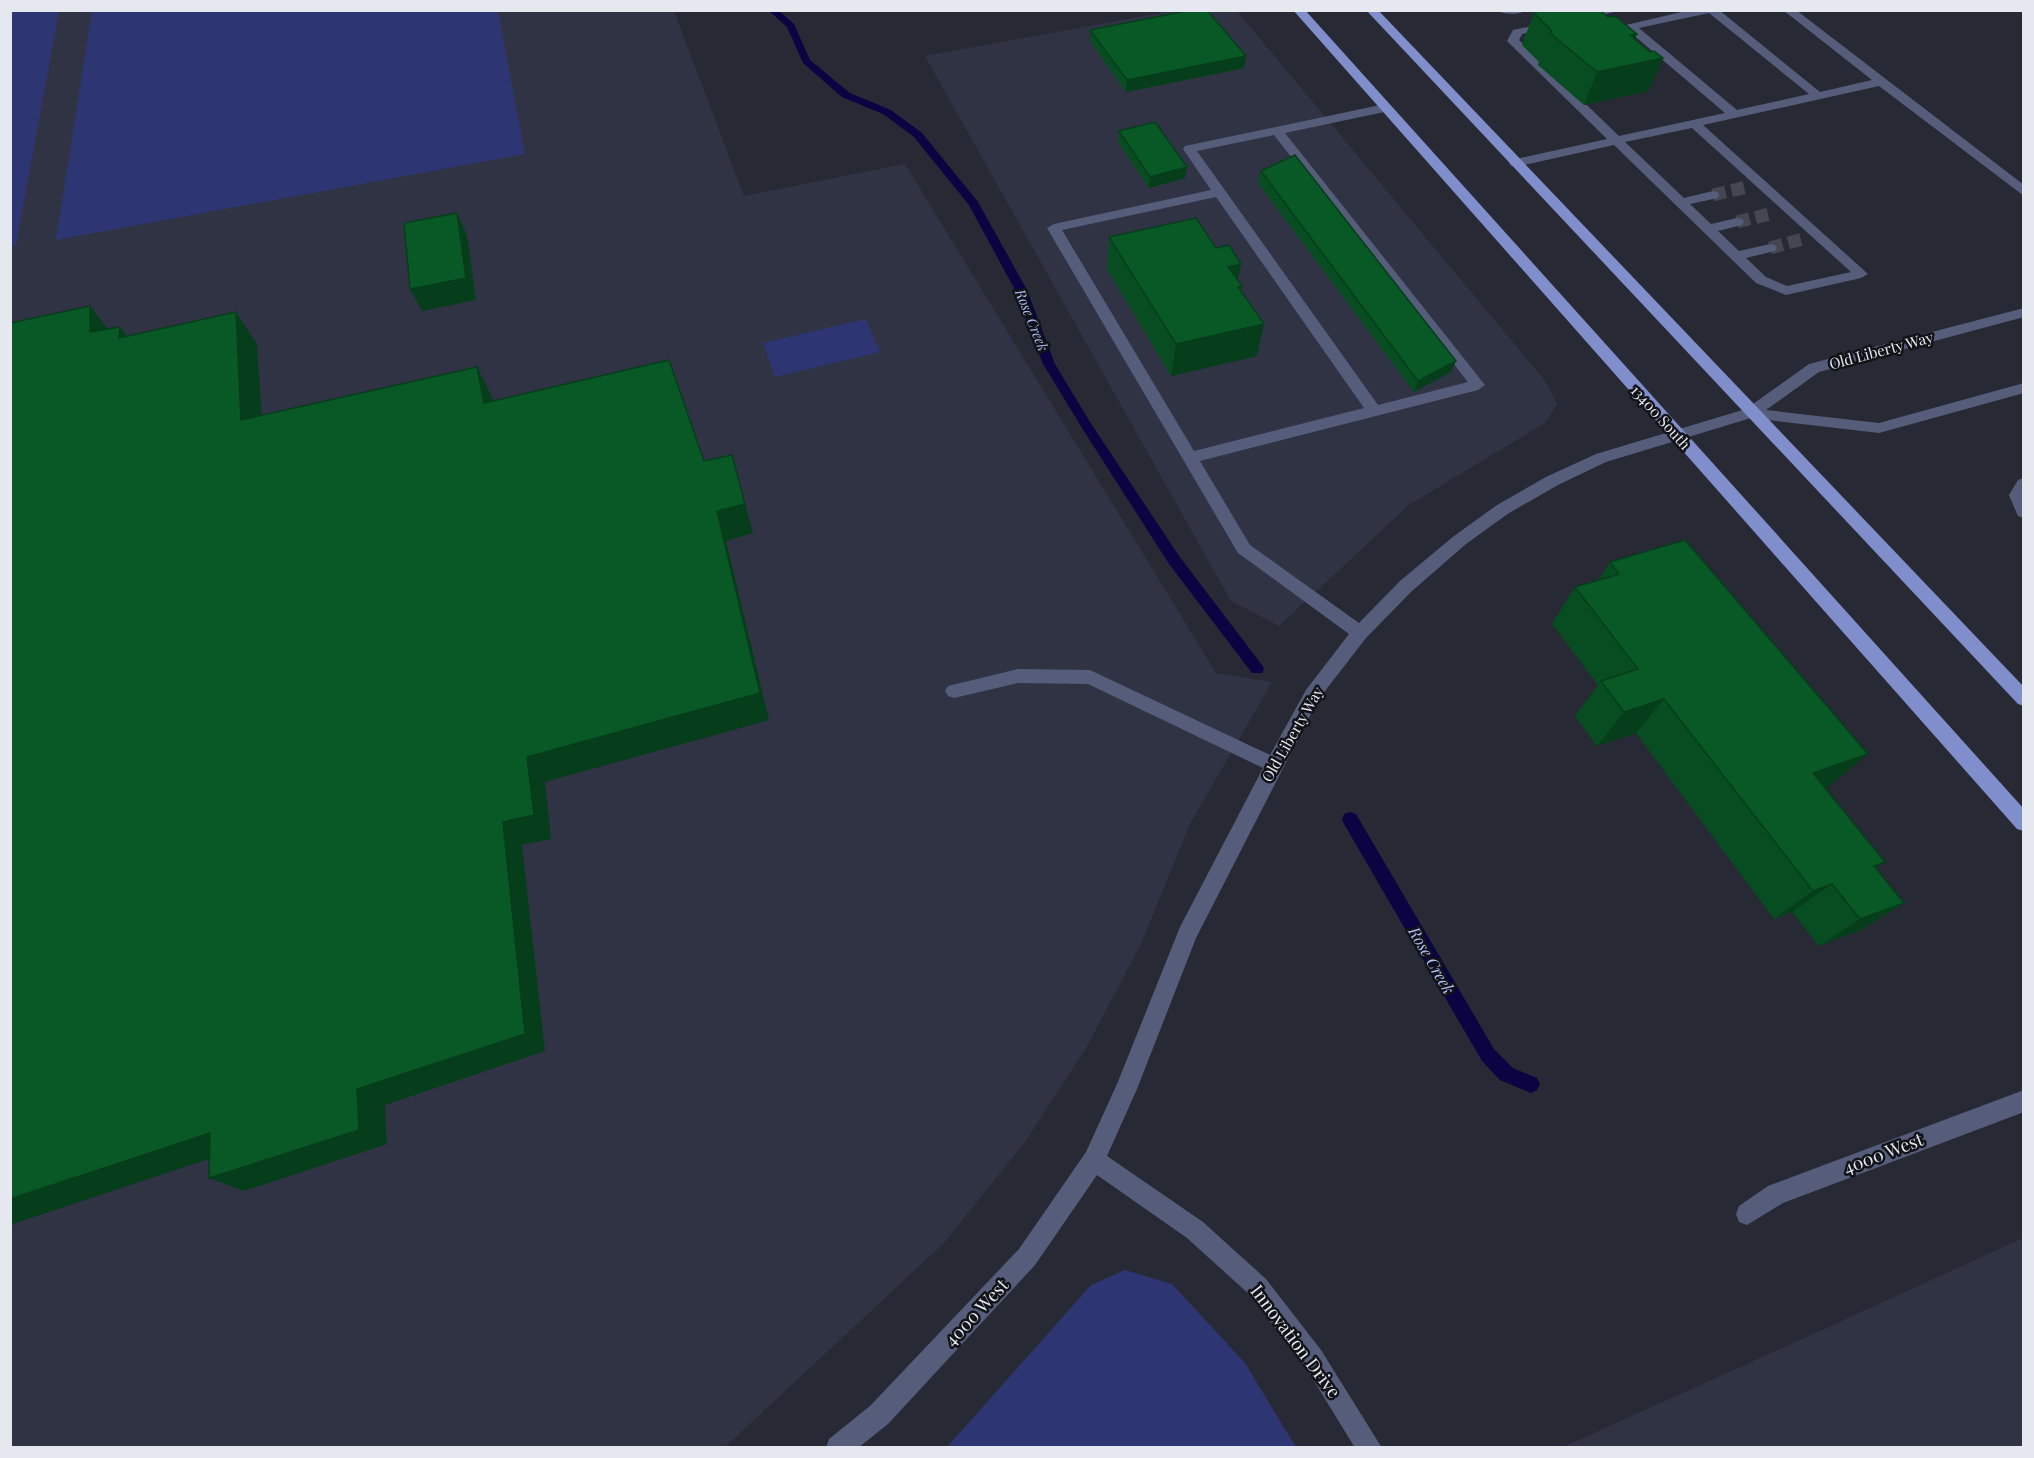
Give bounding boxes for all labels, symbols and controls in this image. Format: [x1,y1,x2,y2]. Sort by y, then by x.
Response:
water label: Rose Creek [1011,285,1053,354]
street label: Old Liberty Way [1827,326,1936,374]
street label: 13400 South [1627,380,1695,454]
street label: Old Liberty Way [1257,682,1328,785]
water label: Rose Creek [1404,922,1460,998]
street label: 4000 West [1840,1127,1927,1179]
street label: 4000 West [939,1273,1014,1351]
street label: Innovation Drive [1246,1280,1346,1402]

